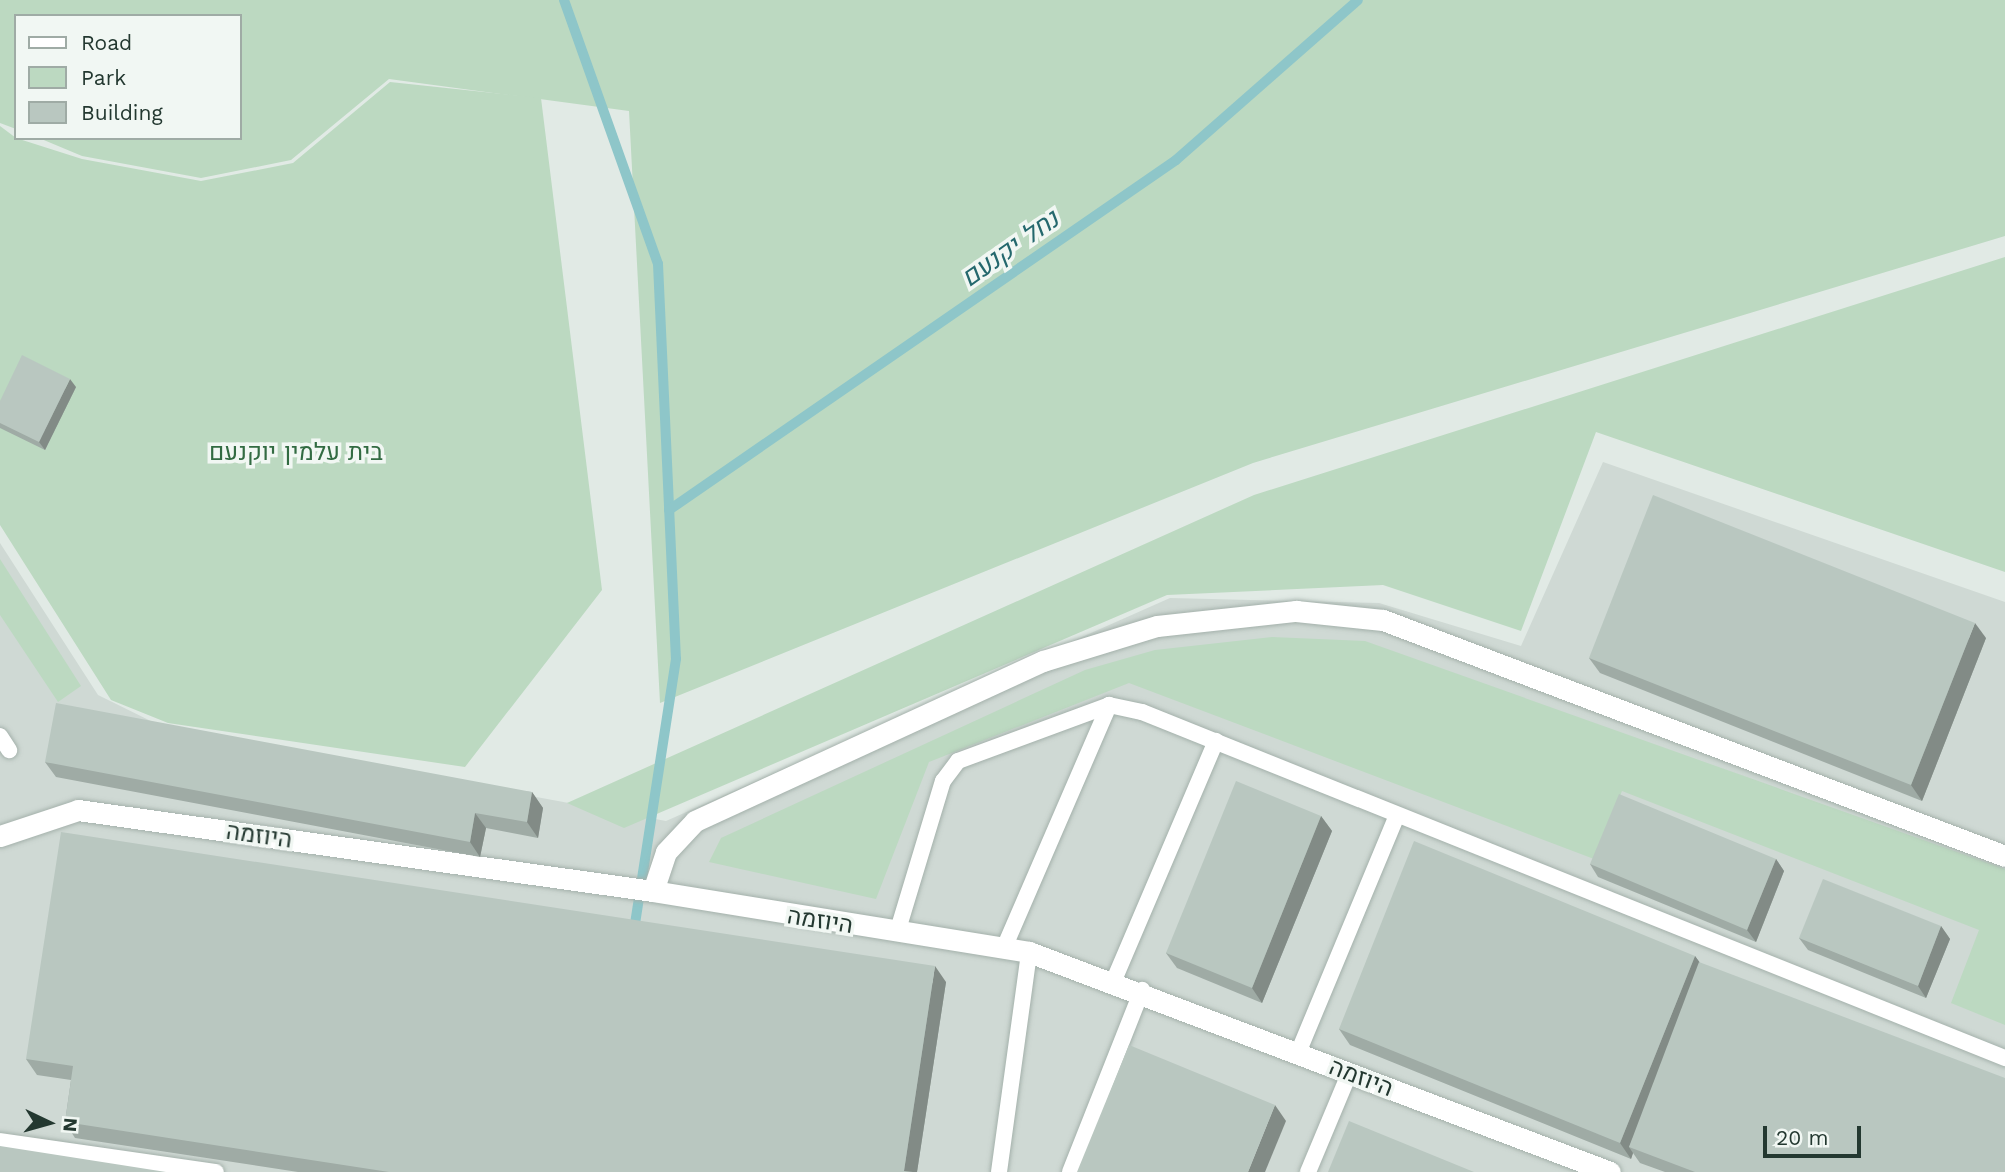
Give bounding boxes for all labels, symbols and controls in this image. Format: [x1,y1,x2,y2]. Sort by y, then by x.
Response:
legend [14,14,242,140]
text: Road [81,30,132,55]
text: Park [81,65,126,90]
text: Building [81,100,163,125]
water label: נחל יקנעם [955,204,1065,294]
park label: בית עלמין יוקנעם [209,439,383,467]
street label: היוזמה [224,817,294,855]
street label: היוזמה [785,902,855,940]
street label: היוזמה [1325,1053,1397,1103]
north arrow [14,1088,84,1158]
scale bar [1767,1112,1865,1156]
text: N [58,1117,82,1133]
text: 20 m [1776,1125,1828,1150]

